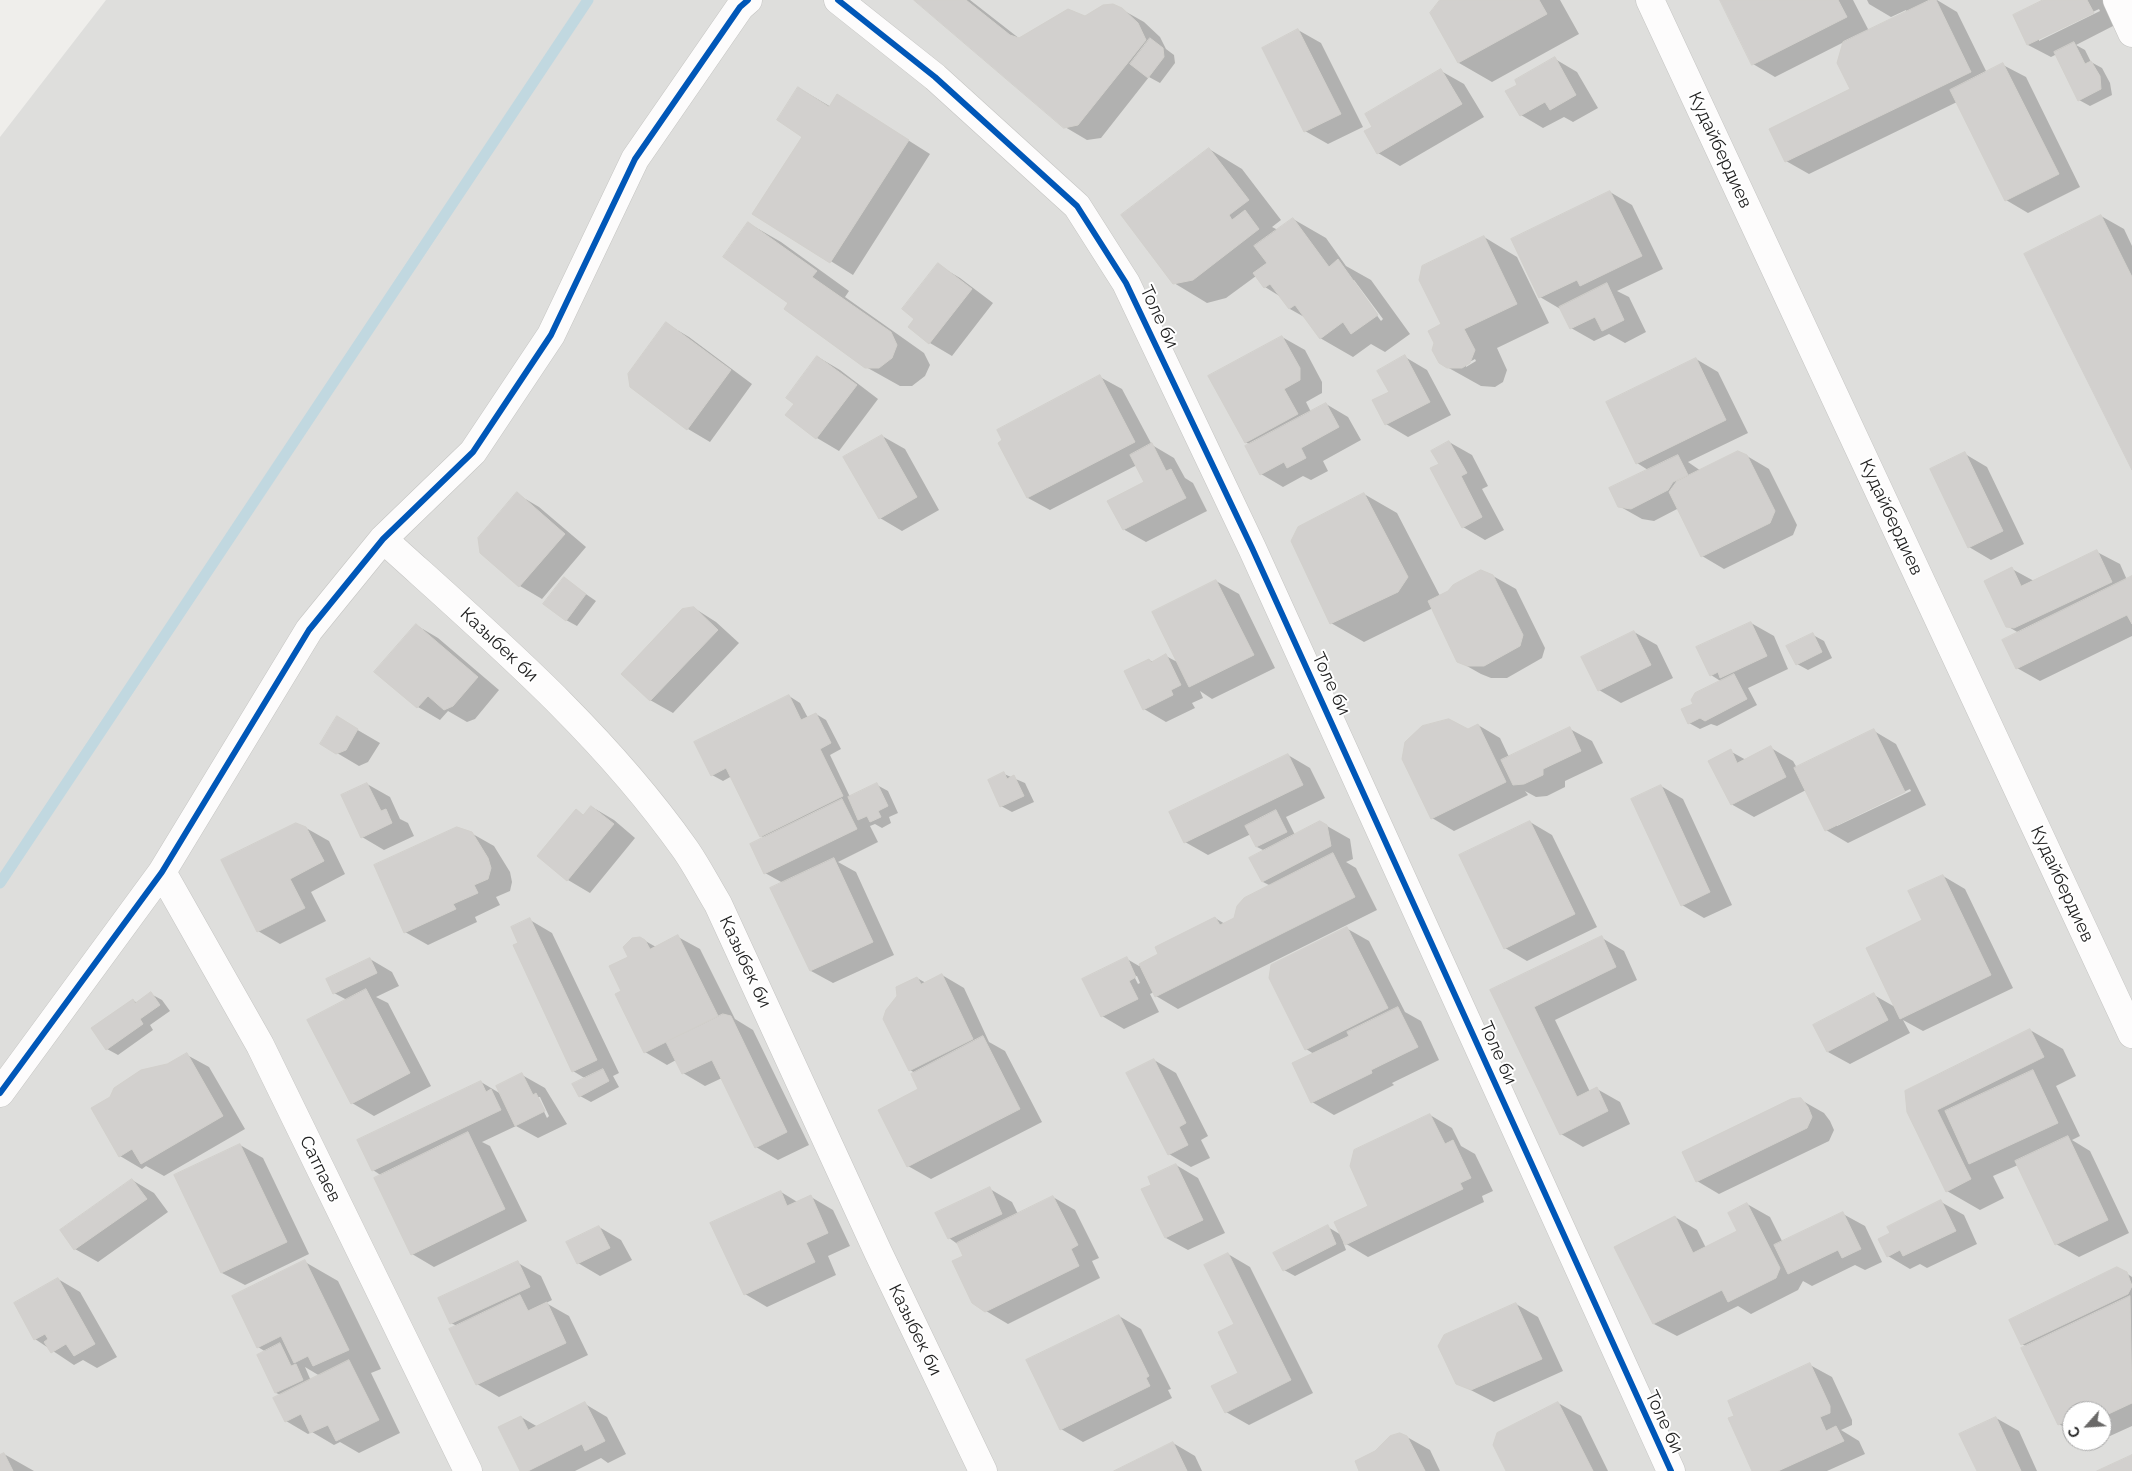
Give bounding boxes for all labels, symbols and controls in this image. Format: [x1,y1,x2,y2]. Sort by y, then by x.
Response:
street label: Кудайбердиев [1684,89,1756,211]
street label: Толе би [1135,282,1183,352]
street label: Кудайбердиев [1855,456,1927,578]
street label: Казыбек би [456,603,542,687]
street label: Толе би [1307,649,1355,719]
street label: Кудайбердиев [2026,823,2098,945]
street label: Казыбек би [714,913,776,1011]
street label: Толе би [1475,1018,1521,1088]
street label: Сатпаев [295,1132,345,1206]
street label: Казыбек би [884,1281,946,1379]
street label: Толе би [1640,1387,1688,1457]
north arrow [2062,1401,2112,1451]
text: С [2065,1424,2084,1440]

